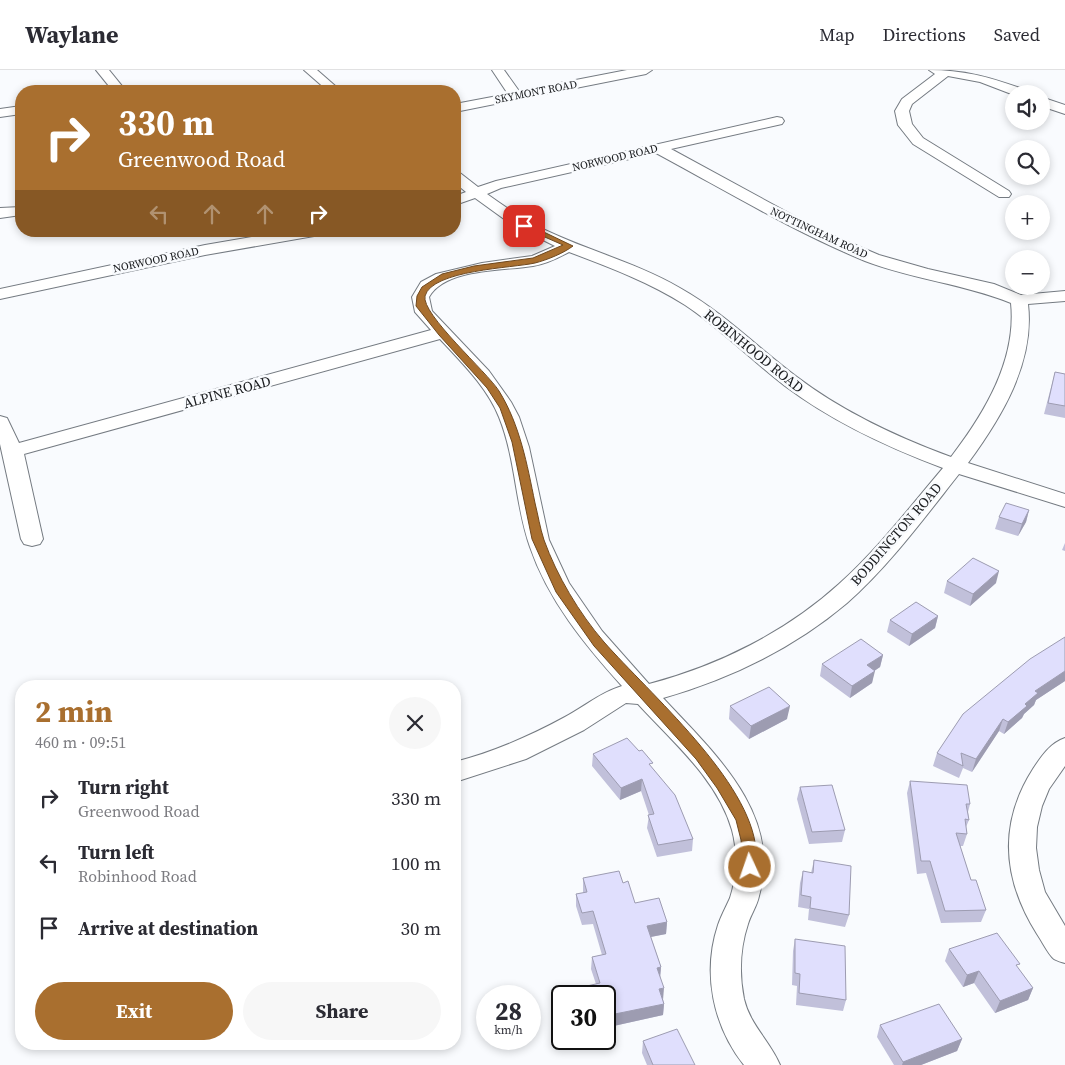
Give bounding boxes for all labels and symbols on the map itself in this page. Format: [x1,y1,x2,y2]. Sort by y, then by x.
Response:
street label: SKYMONT ROAD [494,77,578,107]
street label: NORWOOD ROAD [571,141,659,175]
street label: NOTTINGHAM ROAD [768,204,870,262]
pin [503,205,545,247]
street label: NORWOOD ROAD [112,244,200,276]
street label: ROBINHOOD ROAD [700,305,808,398]
street label: ALPINE ROAD [181,371,273,413]
street label: BODDINGTON ROAD [846,478,946,590]
position arrow [723,840,775,892]
speed limit sign: 30 [551,985,616,1050]

